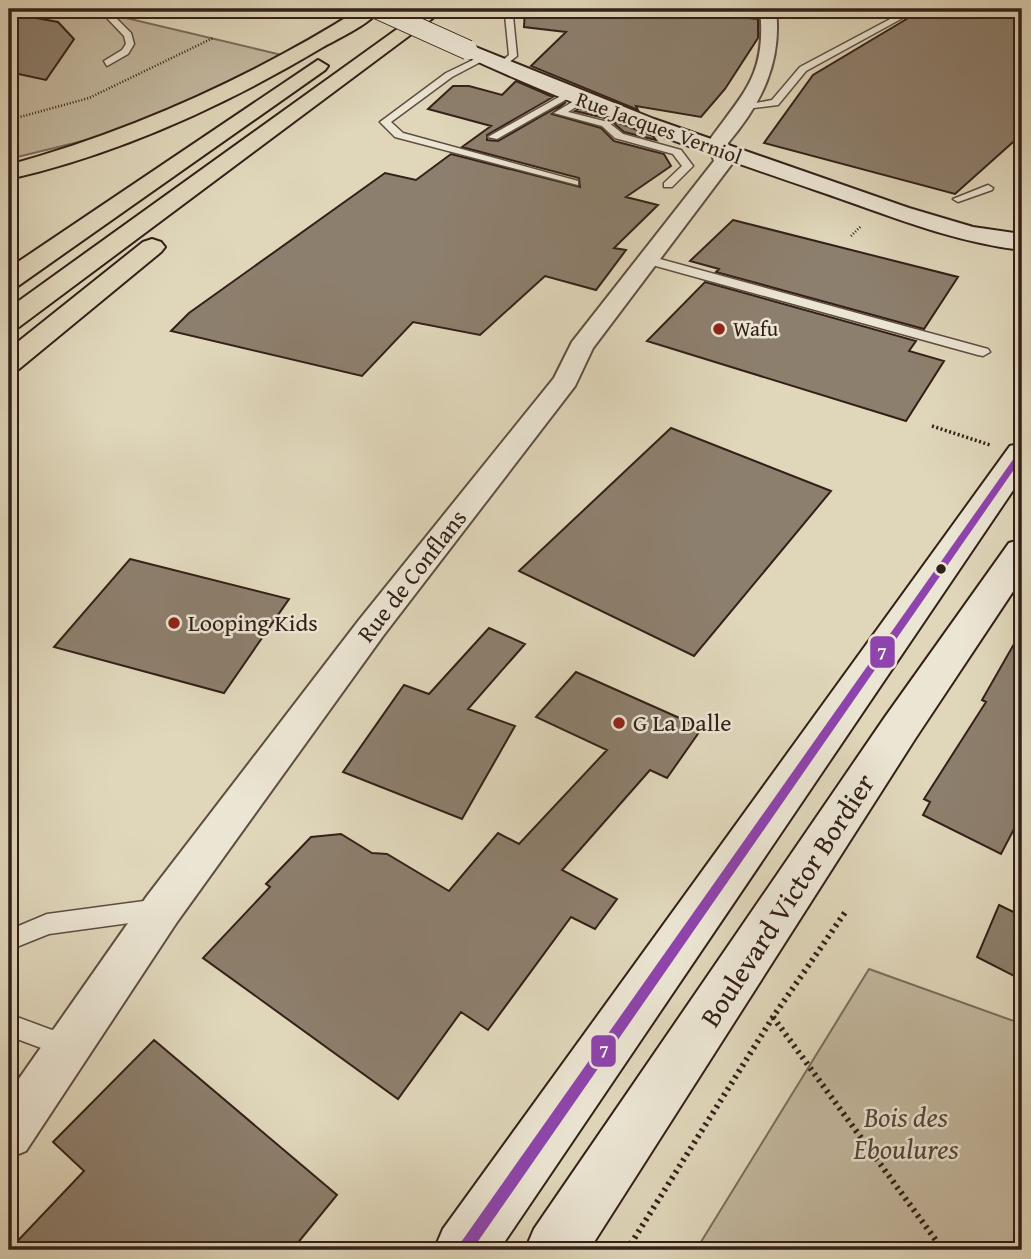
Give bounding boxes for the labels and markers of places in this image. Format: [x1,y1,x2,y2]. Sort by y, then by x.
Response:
place label: Wafu [733,313,779,344]
marker: Wafu [711,321,727,337]
unlabelled marker [934,562,948,576]
place label: Looping Kids [188,605,318,640]
marker: Looping Kids [166,615,182,631]
place label: G La Dalle [633,705,731,740]
marker: G La Dalle [611,715,627,731]

